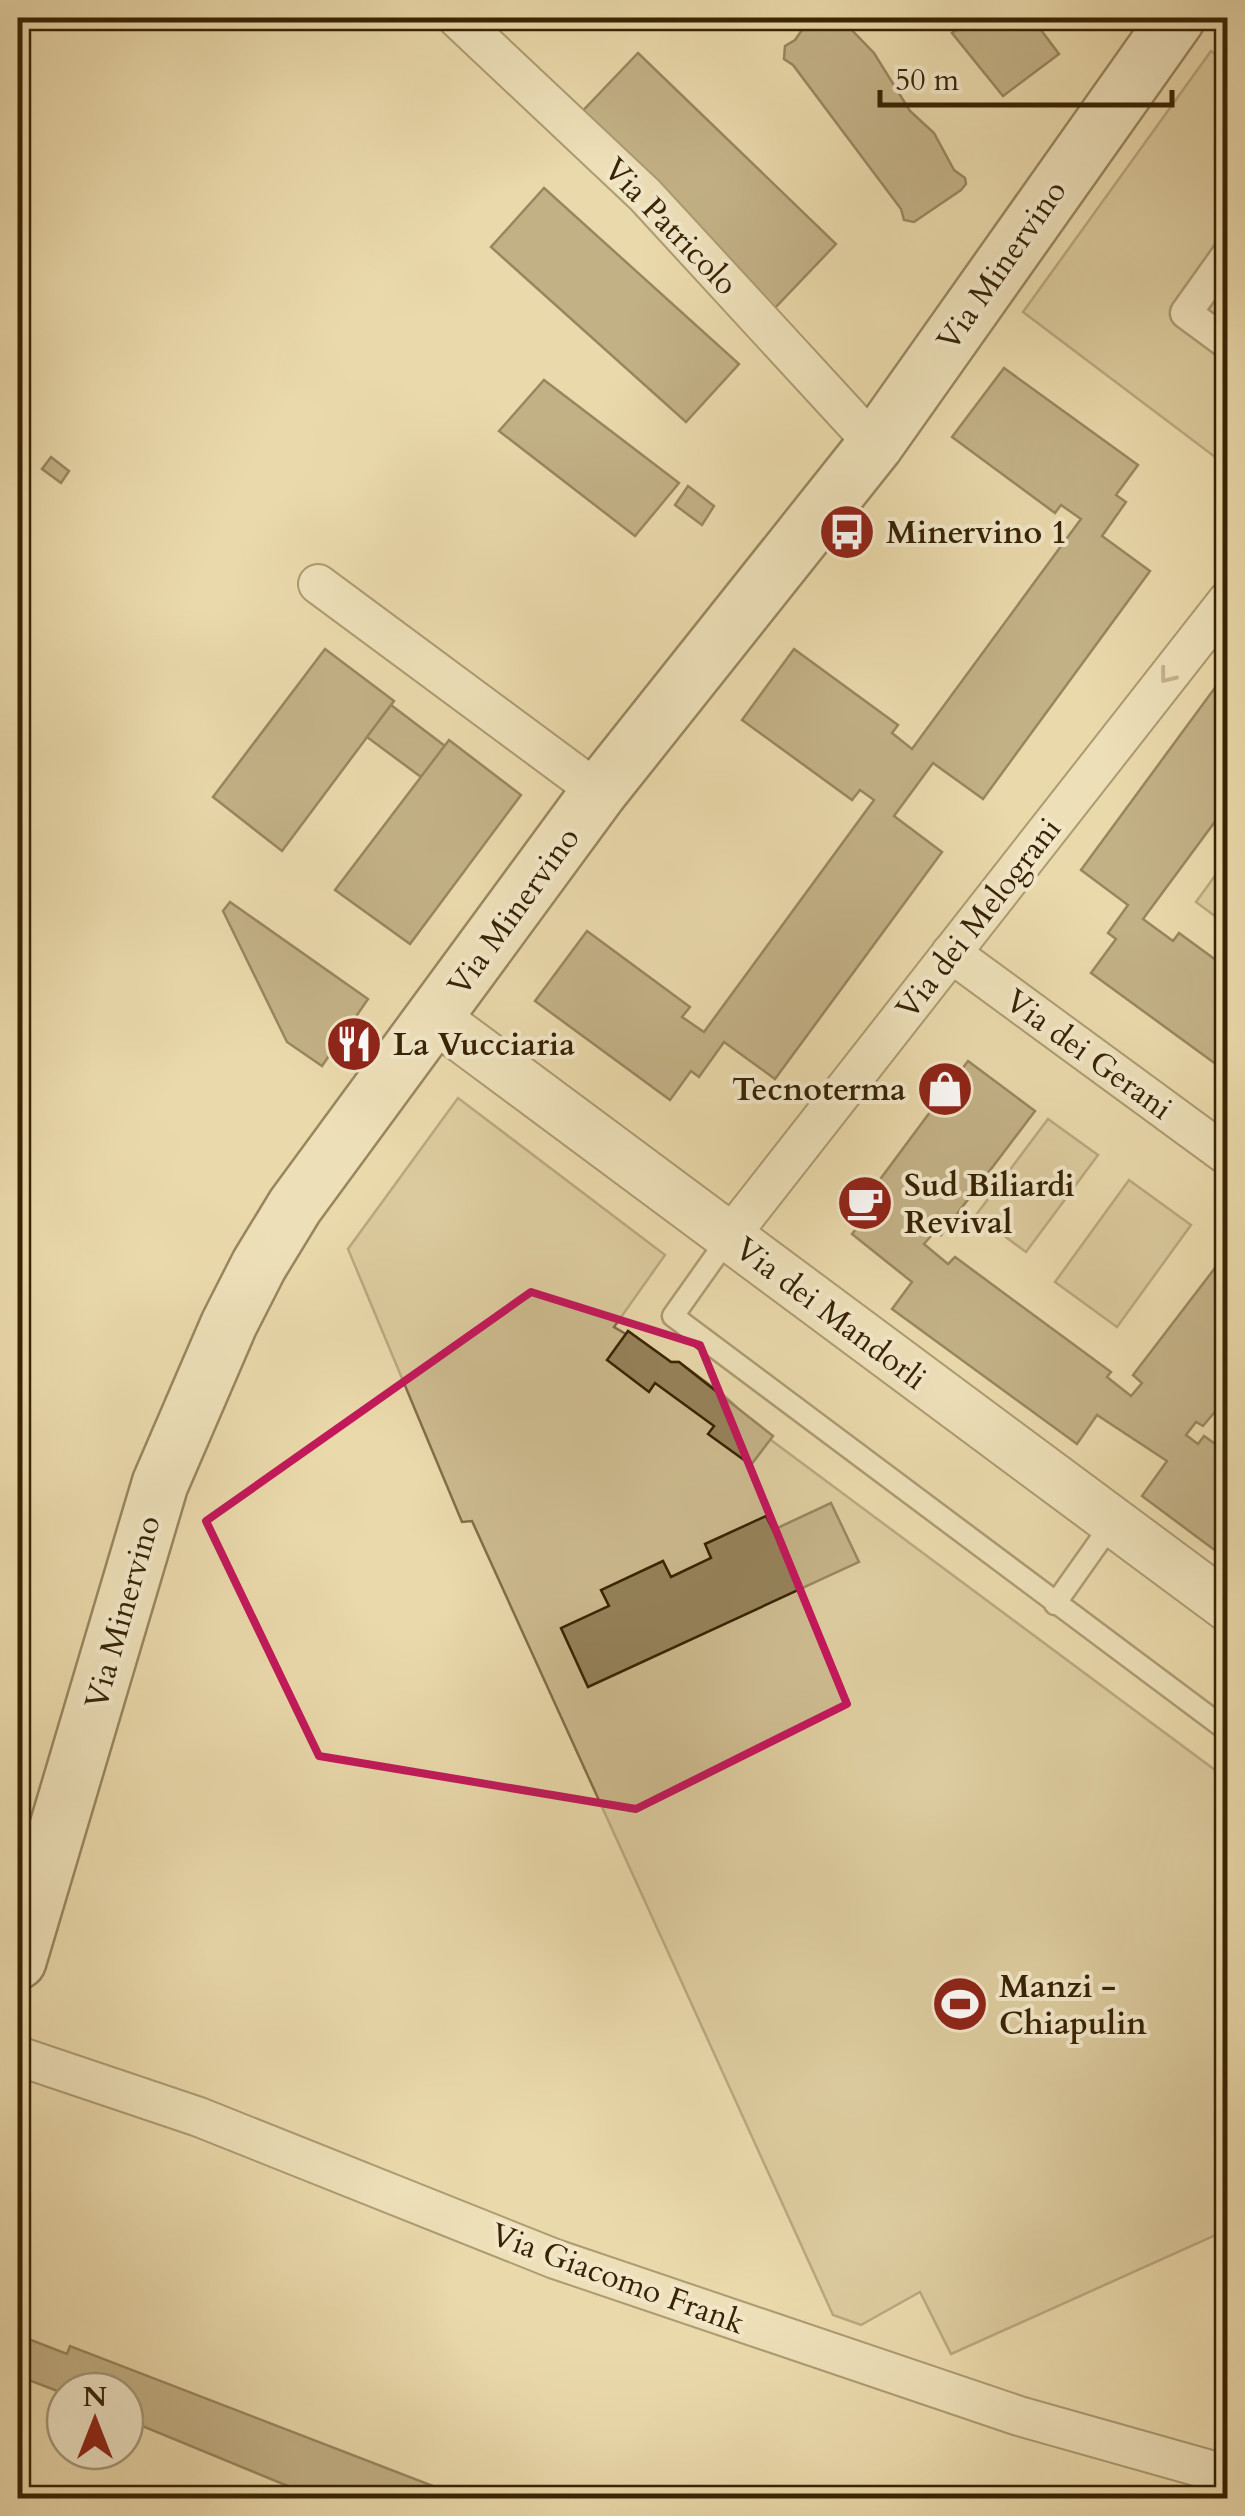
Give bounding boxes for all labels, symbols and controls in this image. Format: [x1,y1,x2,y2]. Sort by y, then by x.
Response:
scale bar [880,45,1172,107]
text: 50 m [895,60,960,101]
street label: Via Patricolo [593,148,747,305]
street label: Via Minervino [927,171,1077,360]
bus stop icon: Minervino 1 [817,502,877,562]
place label: Minervino 1 [886,511,1067,555]
one-way arrow [1162,665,1179,683]
street label: Via dei Melograni [886,809,1071,1029]
street label: Via Minervino [437,818,590,1005]
street label: Via dei Gerani [996,979,1181,1130]
restaurant icon: La Vucciaria [324,1014,384,1074]
place label: La Vucciaria [393,1023,575,1067]
shop icon: Tecnoterma [915,1059,975,1119]
place label: Tecnoterma [732,1068,906,1112]
place label: Sud Biliardi Revival [904,1164,1075,1245]
cafe icon: Sud Biliardi Revival [835,1173,895,1233]
street label: Via dei Mandorli [726,1227,935,1400]
street label: Via Minervino [74,1510,172,1714]
place label: Manzi - Chiapulin [999,1965,1147,2046]
sports icon: Manzi - Chiapulin [930,1974,990,2034]
street label: Via Giacomo Frank [485,2213,751,2345]
north arrow [45,2371,145,2471]
text: N [83,2378,107,2416]

